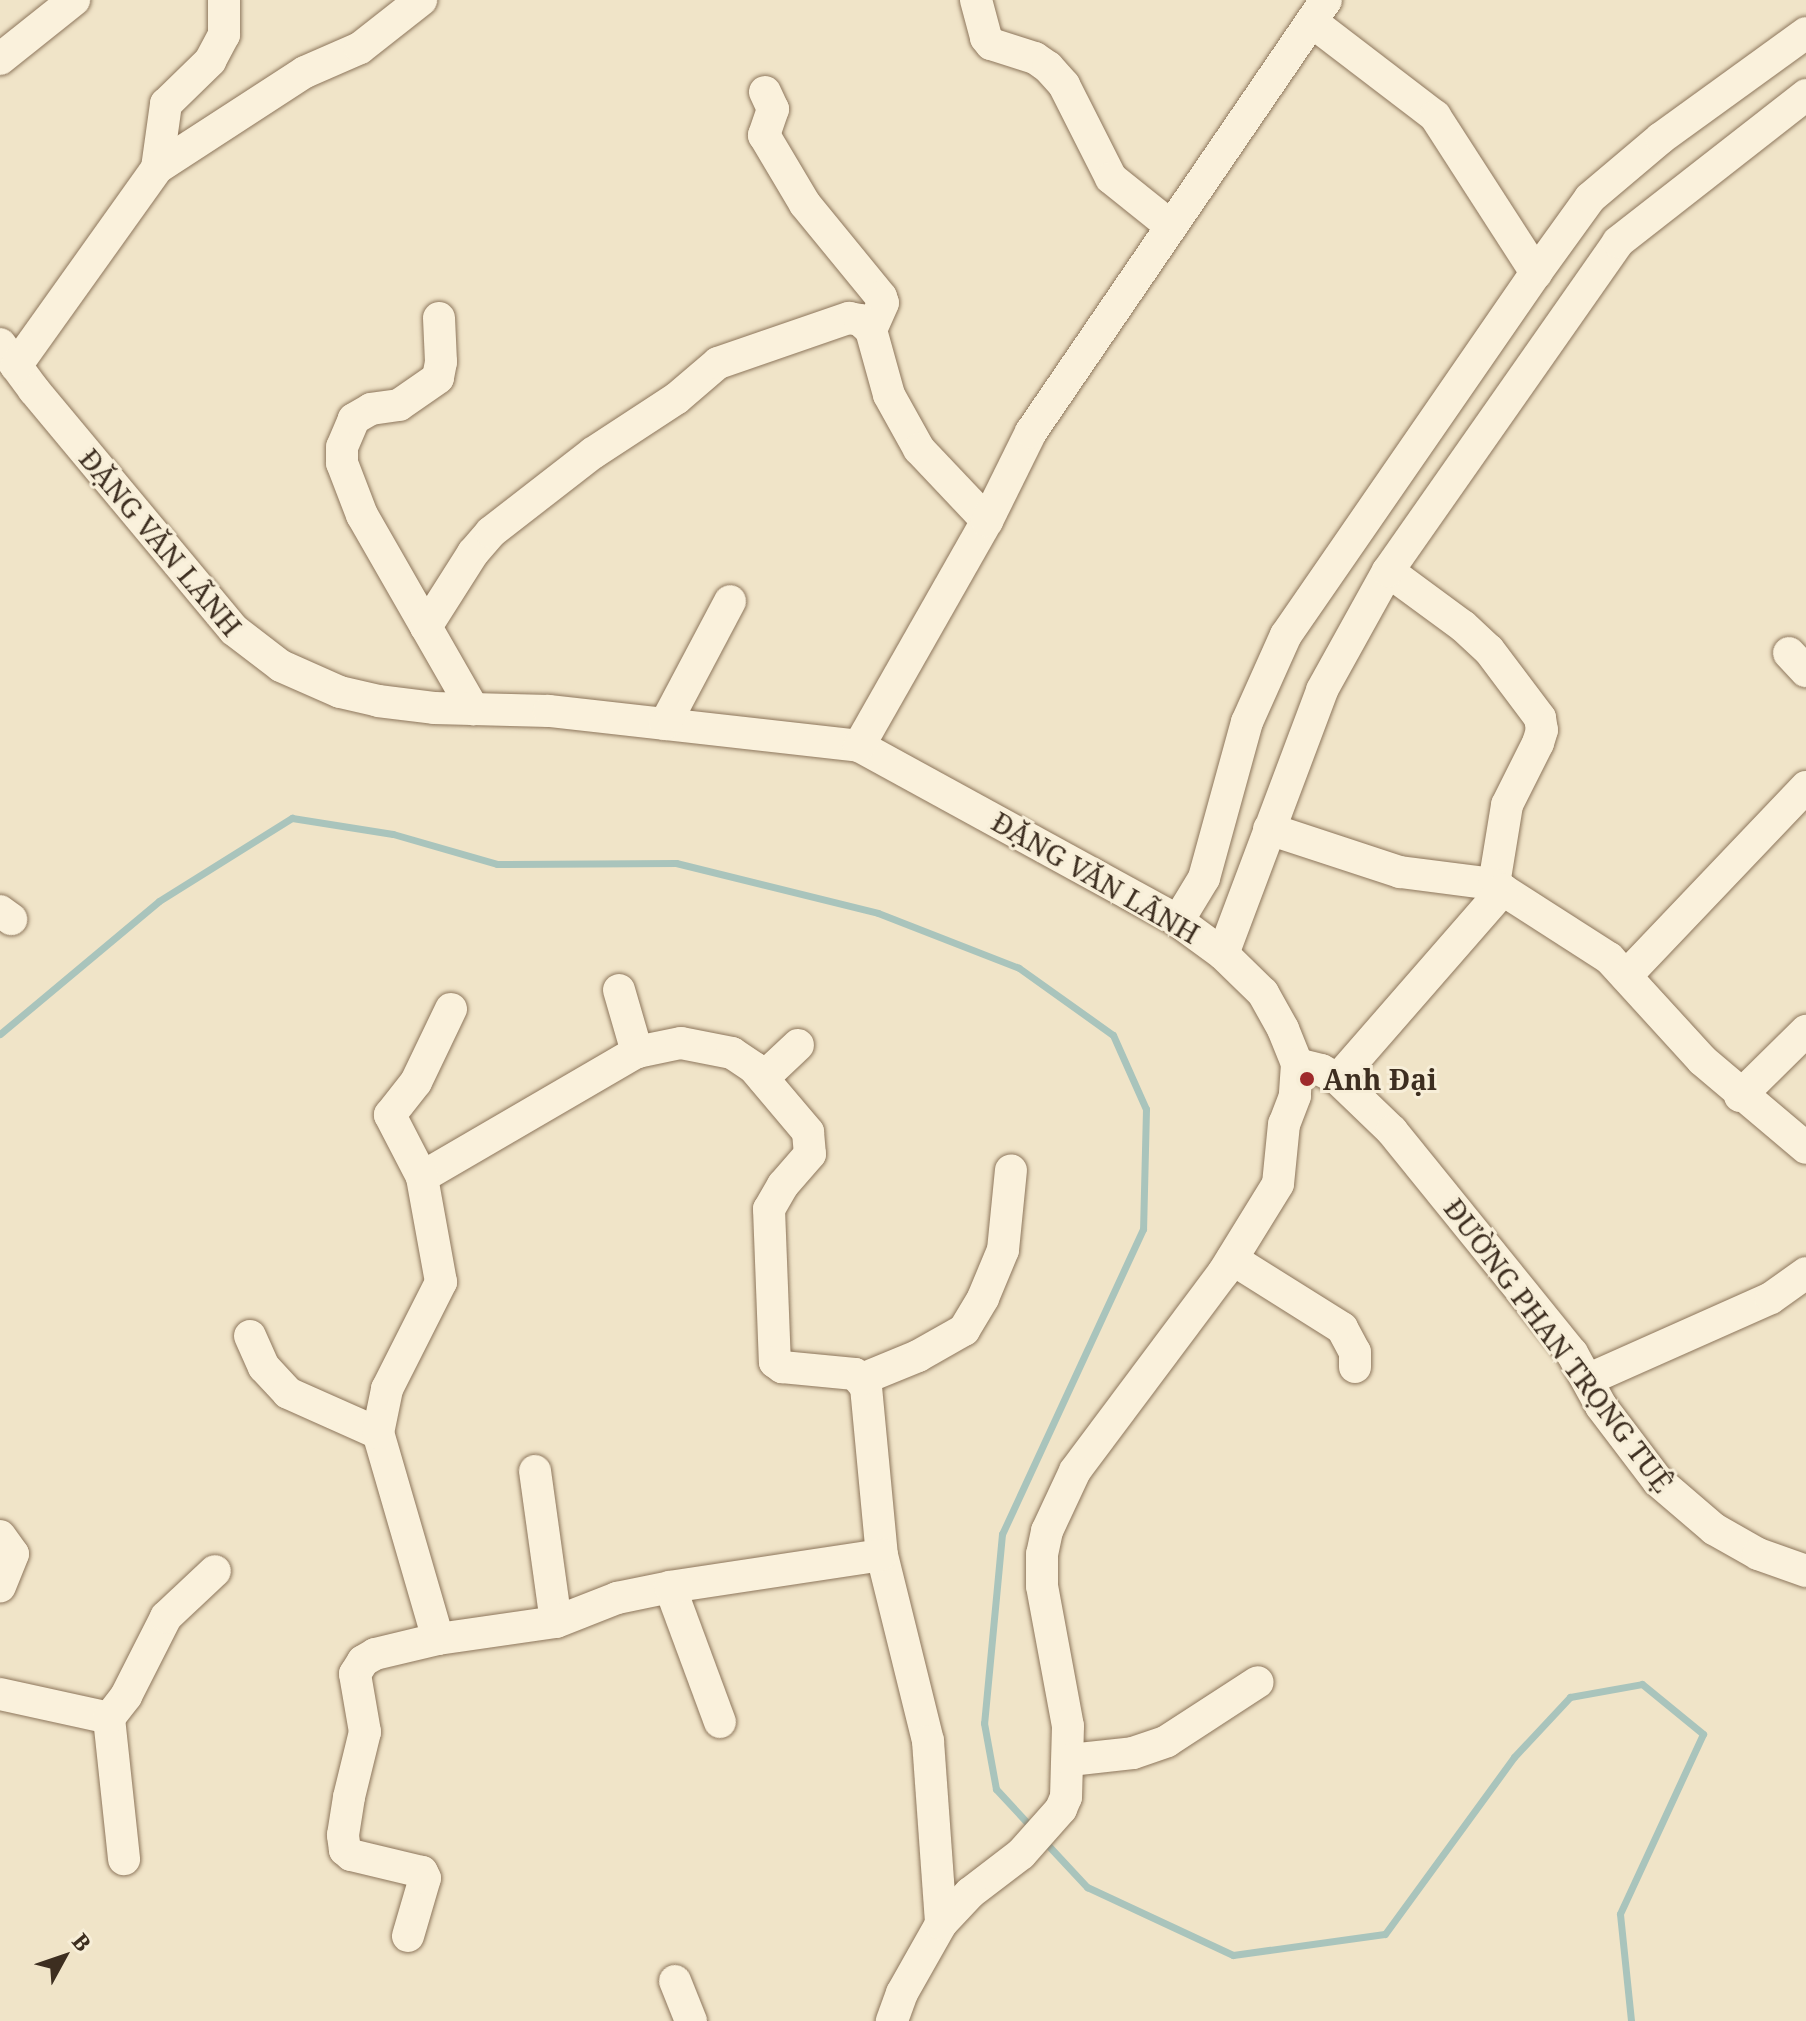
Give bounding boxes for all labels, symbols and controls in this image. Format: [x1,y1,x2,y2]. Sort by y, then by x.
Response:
street label: ĐẶNG VĂN LÃNH [73,442,249,642]
street label: ĐẶNG VĂN LÃNH [986,804,1206,950]
place label: Anh Đại [1323,1062,1437,1096]
marker: Anh Đại [1298,1070,1316,1088]
street label: ĐƯỜNG PHAN TRỌNG TUỆ [1438,1192,1680,1498]
north arrow [24,1917,104,1997]
text: B [66,1926,99,1957]

